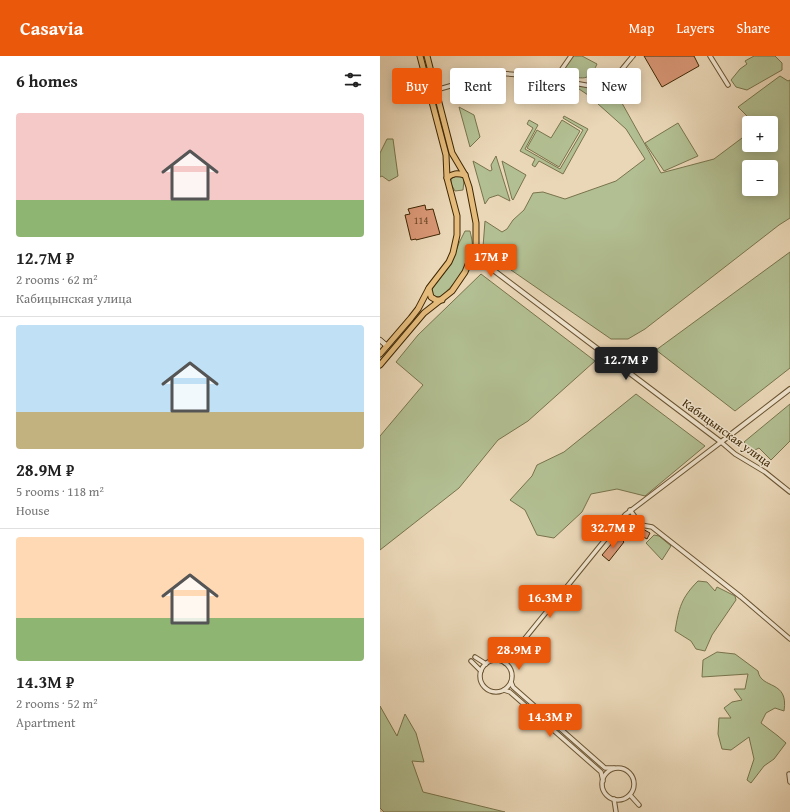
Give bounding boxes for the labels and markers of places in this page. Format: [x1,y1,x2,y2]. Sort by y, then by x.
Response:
pin: 17M ₽ [463,244,519,278]
pin: 12.7M ₽ [589,347,663,381]
pin: 32.7M ₽ [576,515,650,549]
pin: 16.3M ₽ [513,585,587,619]
pin: 28.9M ₽ [482,637,556,671]
pin: 14.3M ₽ [513,704,587,738]

